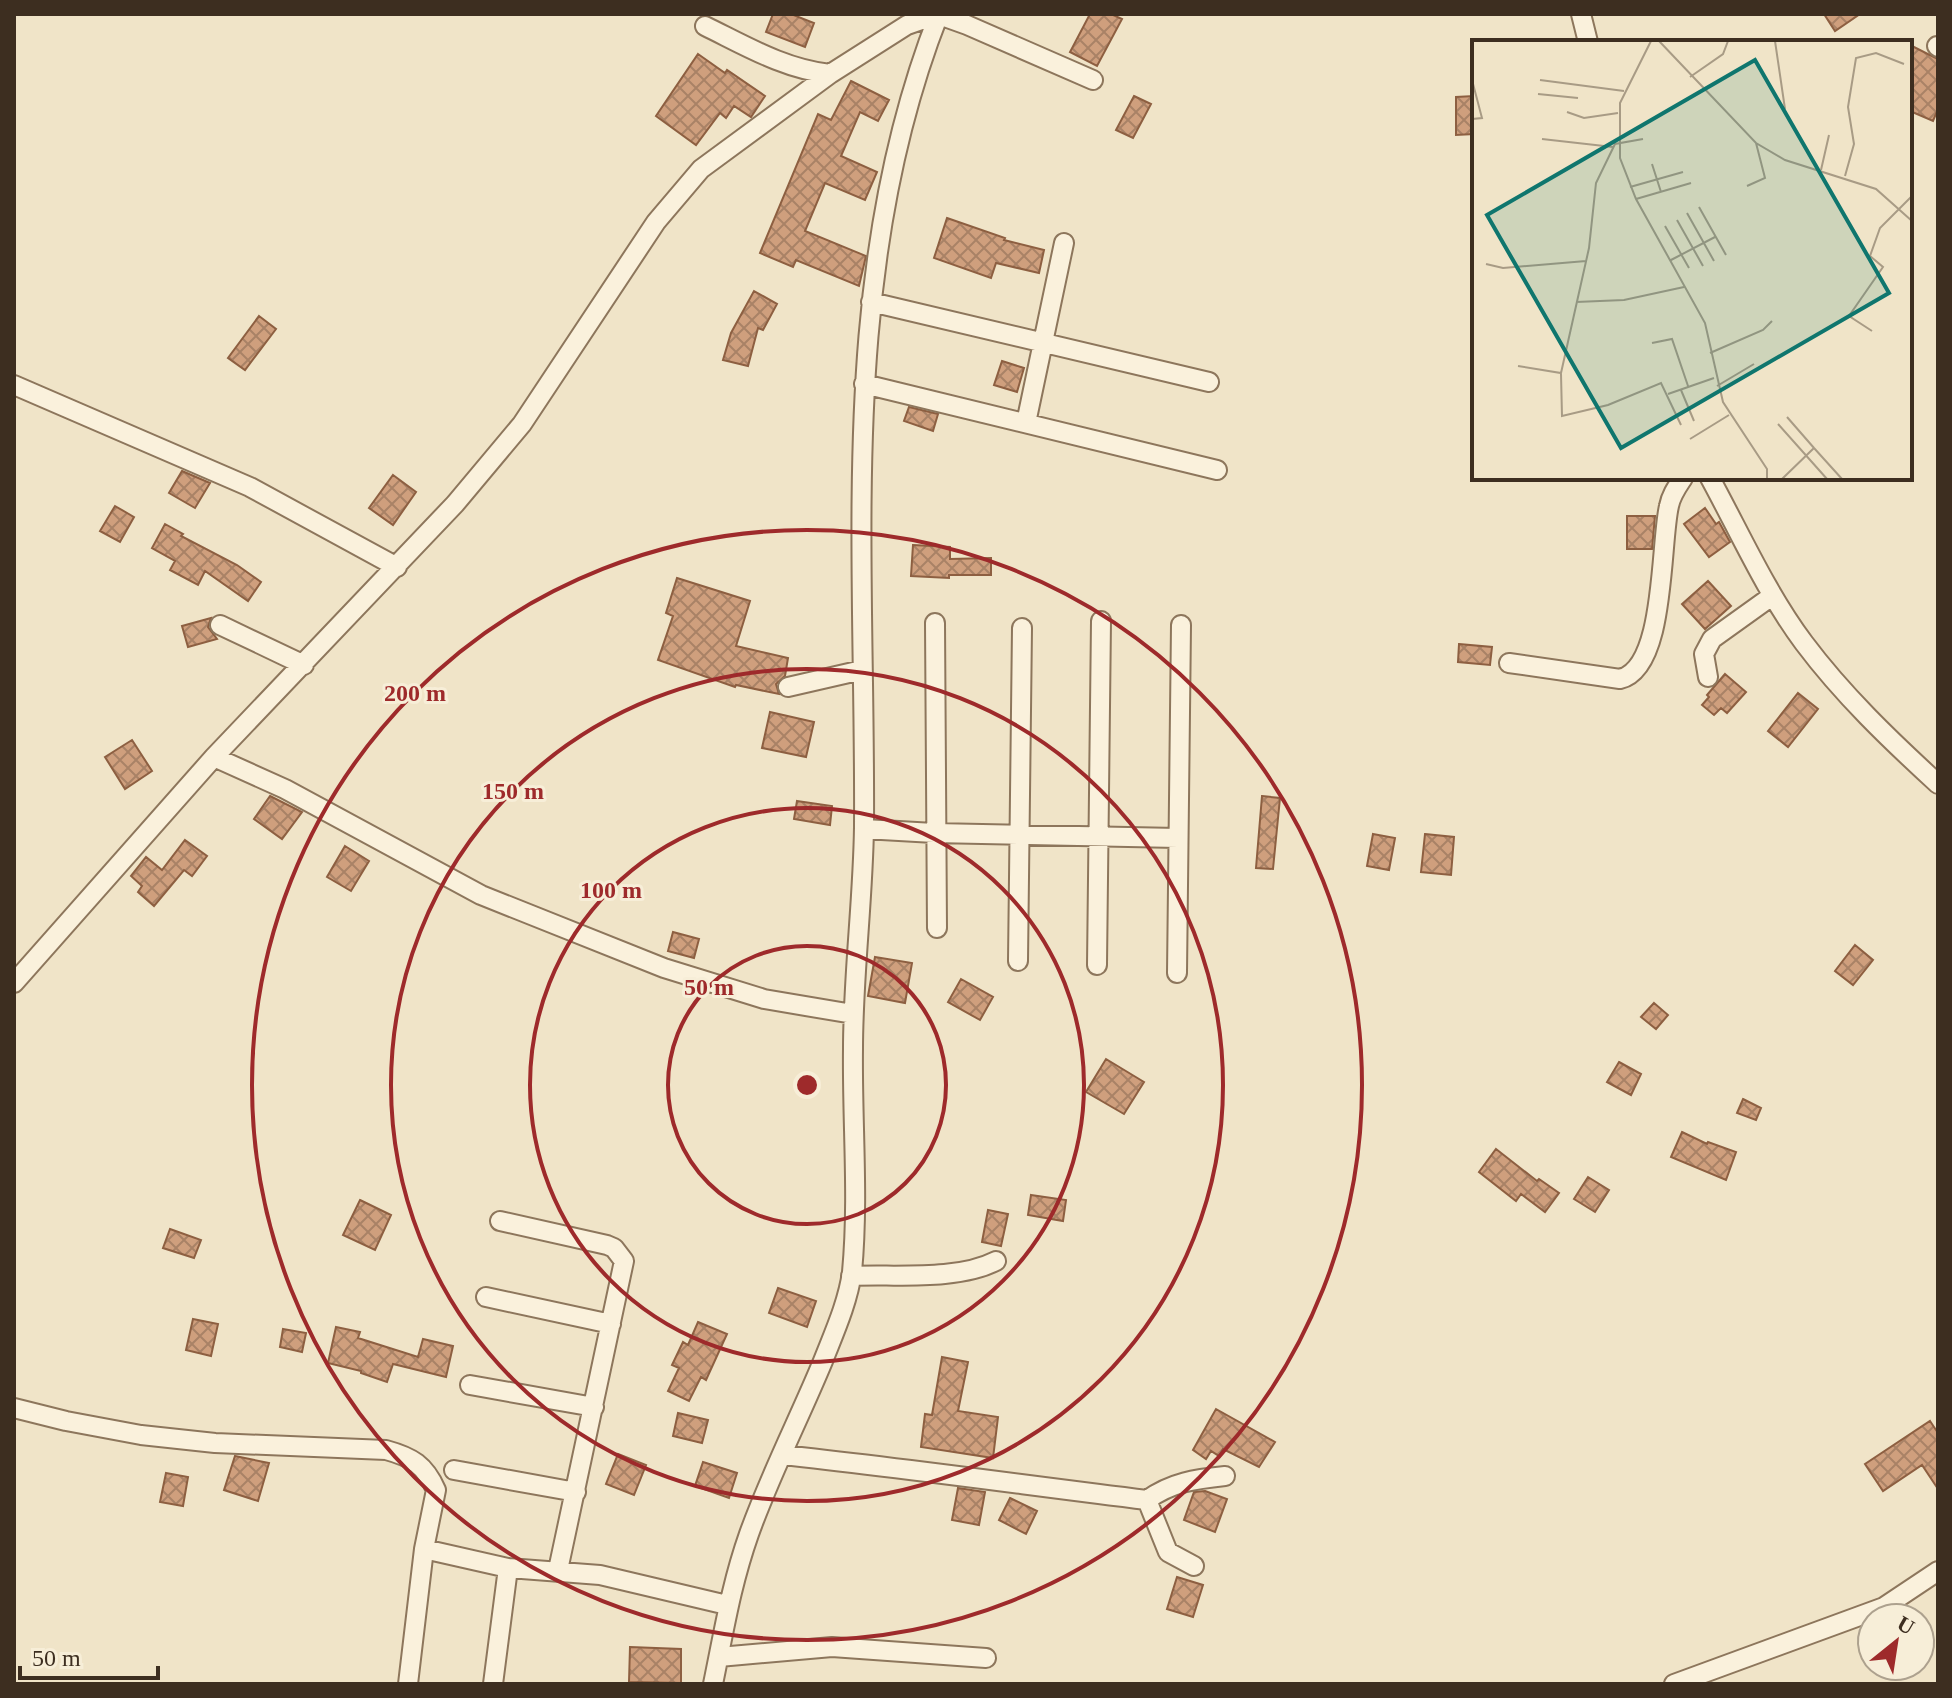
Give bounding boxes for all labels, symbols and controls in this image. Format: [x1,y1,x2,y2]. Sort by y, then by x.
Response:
inset map [1472,40,1912,480]
text: 200 m [384,680,446,706]
text: 150 m [482,778,544,804]
text: 100 m [580,877,642,903]
text: 50 m [684,974,734,1000]
centre of rings [793,1071,821,1099]
north arrow [1856,1602,1936,1682]
text: U [1893,1610,1919,1640]
scale bar [20,1630,158,1680]
text: 50 m [32,1645,81,1671]

